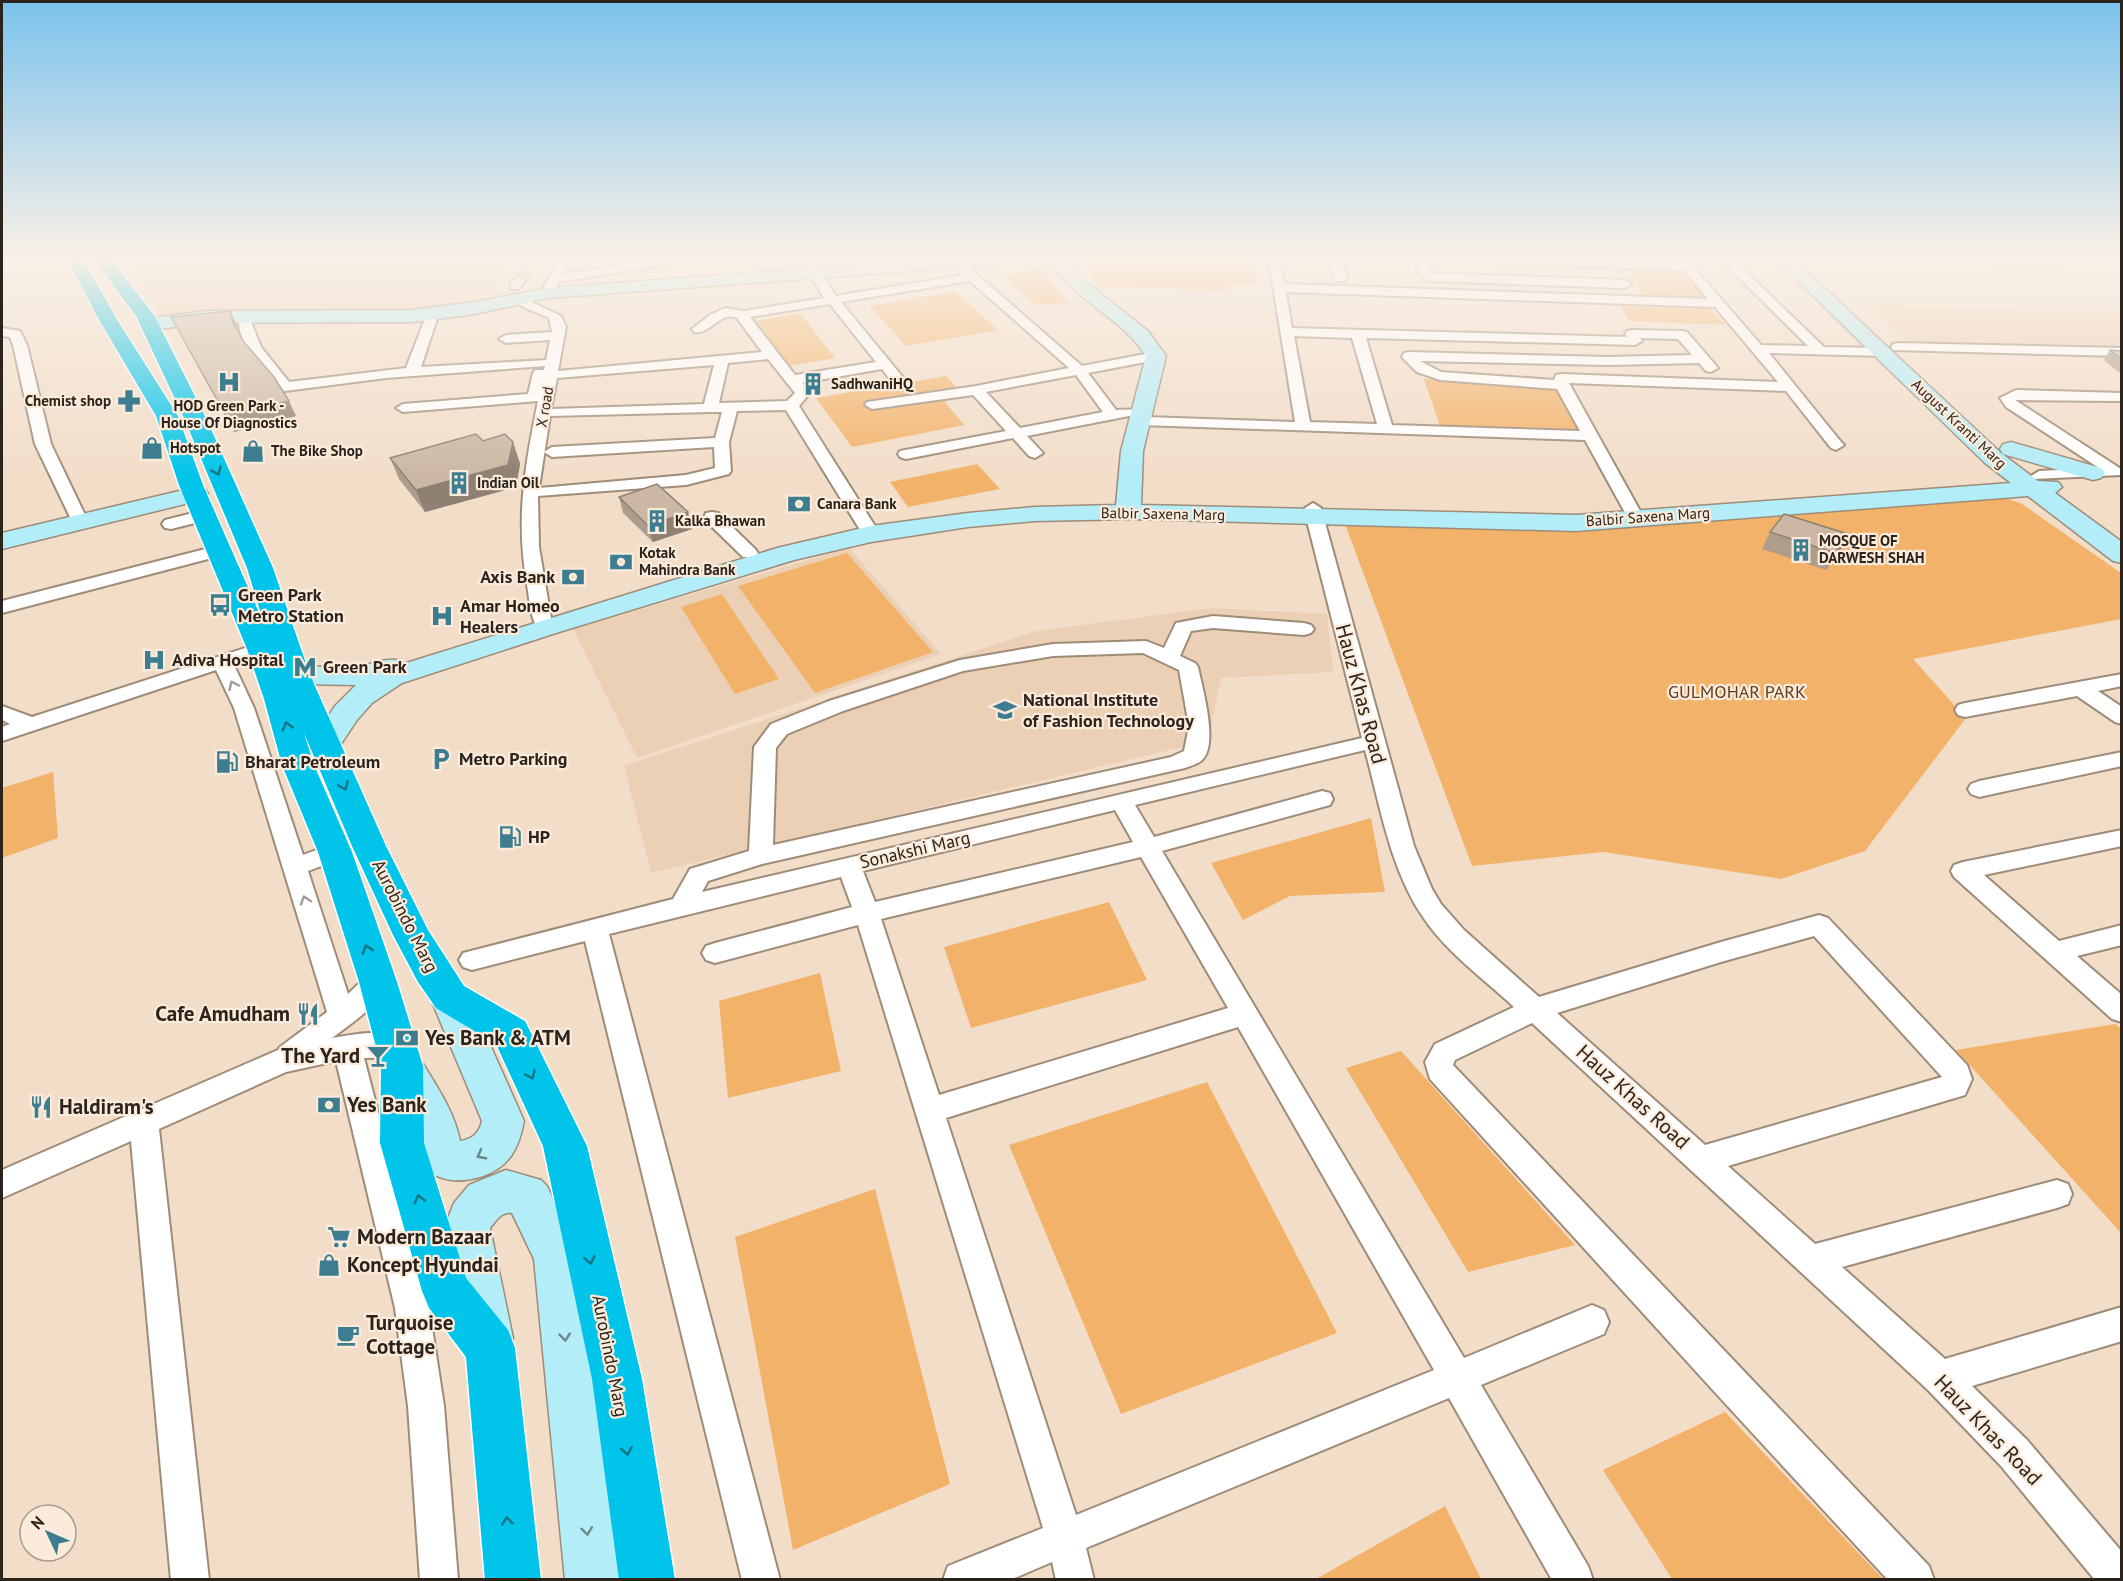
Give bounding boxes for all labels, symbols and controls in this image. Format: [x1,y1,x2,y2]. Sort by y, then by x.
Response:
hospital icon: HOD Green Park - House Of Diagnostics [216,369,242,395]
building icon: SadhwaniHQ [800,371,826,397]
place label: SadhwaniHQ [831,374,914,393]
street label: August Kranti Marg [1908,375,2011,473]
street label: X road [532,385,557,429]
pharmacy icon: Chemist shop [116,388,142,414]
place label: Chemist shop [25,391,111,410]
place label: HOD Green Park - House Of Diagnostics [161,396,297,432]
shop icon: Hotspot [139,435,165,461]
place label: Hotspot [170,438,222,457]
shop icon: The Bike Shop [240,438,266,464]
place label: The Bike Shop [271,441,363,460]
one-way arrow [210,464,222,475]
building icon: Indian Oil [446,470,472,496]
place label: Indian Oil [477,473,540,492]
bank icon: Canara Bank [786,491,812,517]
place label: Canara Bank [817,494,897,513]
street label: Balbir Saxena Marg [1101,503,1225,524]
street label: Balbir Saxena Marg [1585,503,1711,530]
building icon: Kalka Bhawan [644,508,670,534]
place label: Kalka Bhawan [675,511,765,530]
place label: MOSQUE OF DARWESH SHAH [1819,531,1925,567]
building icon: MOSQUE OF DARWESH SHAH [1788,537,1814,563]
place label: Kotak Mahindra Bank [639,543,736,579]
bank icon: Kotak Mahindra Bank [608,549,634,575]
bank icon: Axis Bank [560,564,586,590]
place label: Axis Bank [480,565,555,588]
place label: Green Park Metro Station [238,583,344,627]
bus stop icon: Green Park Metro Station [207,592,233,618]
place label: Amar Homeo Healers [460,594,560,638]
hospital icon: Amar Homeo Healers [429,603,455,629]
street label: Hauz Khas Road [1330,621,1393,767]
hospital icon: Adiva Hospital [141,647,167,673]
place label: Adiva Hospital [172,648,284,671]
metro station icon: Green Park [292,654,318,680]
place label: Green Park [323,655,407,678]
one-way arrow [228,680,240,691]
park label: GULMOHAR PARK [1668,680,1806,703]
place label: National Institute of Fashion Technology [1023,688,1194,732]
school or university icon: National Institute of Fashion Technology [992,697,1018,723]
one-way arrow [282,721,294,732]
parking icon: Metro Parking [428,746,454,772]
place label: Metro Parking [459,747,568,770]
fuel station icon: Bharat Petroleum [214,749,240,775]
place label: Bharat Petroleum [245,750,380,773]
one-way arrow [337,780,349,791]
fuel station icon: HP [497,824,523,850]
place label: HP [528,825,550,848]
street label: Sonakshi Marg [857,826,972,873]
street label: Aurobindo Marg [367,856,444,976]
one-way arrow [300,895,312,906]
one-way arrow [362,944,374,955]
place label: Cafe Amudham [155,1000,290,1027]
restaurant icon: Cafe Amudham [295,1001,321,1027]
place label: Yes Bank & ATM [424,1024,571,1051]
bank icon: Yes Bank & ATM [394,1025,420,1051]
street label: Hauz Khas Road [1571,1038,1696,1155]
place label: The Yard [281,1042,360,1069]
bar icon: The Yard [365,1043,391,1069]
one-way arrow [524,1069,536,1080]
place label: Yes Bank [346,1091,427,1118]
bank icon: Yes Bank [316,1092,342,1118]
place label: Haldiram's [59,1093,154,1120]
restaurant icon: Haldiram's [28,1094,54,1120]
one-way arrow [477,1148,487,1159]
one-way arrow [414,1194,426,1205]
place label: Modern Bazaar [357,1223,492,1250]
supermarket icon: Modern Bazaar [326,1224,352,1250]
place label: Koncept Hyundai [347,1251,499,1278]
shop icon: Koncept Hyundai [316,1252,342,1278]
one-way arrow [583,1255,596,1265]
street label: Aurobindo Marg [587,1293,634,1419]
place label: Turquoise Cottage [366,1309,453,1360]
cafe icon: Turquoise Cottage [335,1322,361,1348]
one-way arrow [558,1333,571,1342]
street label: Hauz Khas Road [1929,1369,2048,1491]
one-way arrow [621,1447,633,1456]
north arrow [18,1503,78,1563]
text: N [26,1512,48,1533]
one-way arrow [501,1517,514,1526]
one-way arrow [581,1527,593,1536]

